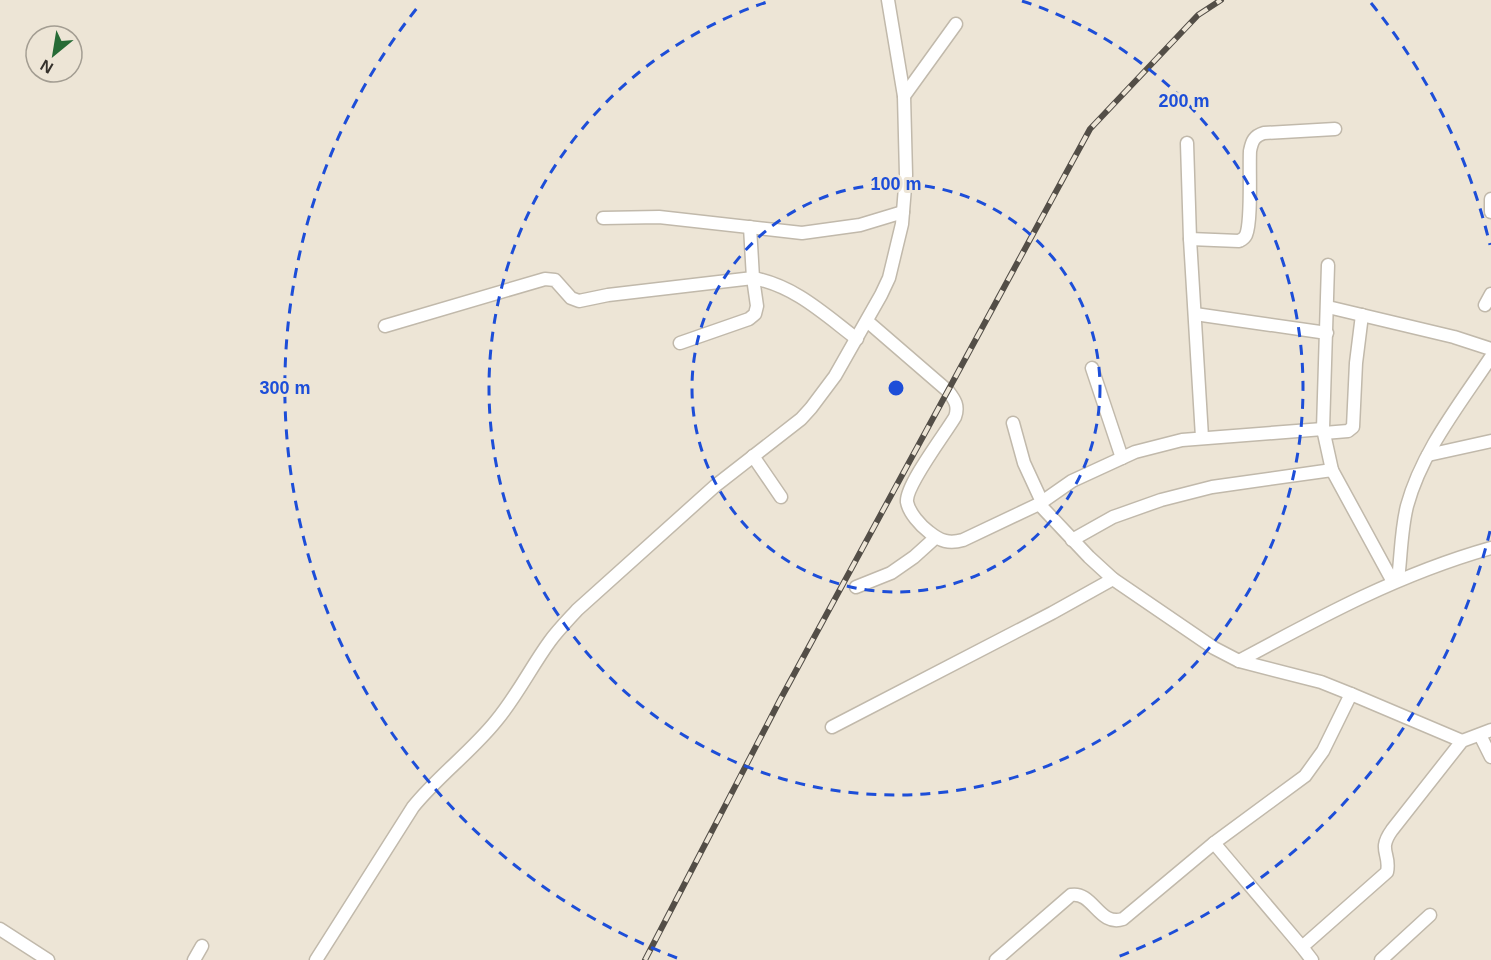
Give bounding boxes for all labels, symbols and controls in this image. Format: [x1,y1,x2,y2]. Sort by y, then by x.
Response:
north arrow [24,24,84,84]
text: N [37,56,56,77]
text: 200 m [1158,91,1210,111]
text: 100 m [870,174,922,194]
text: 300 m [259,378,311,398]
centre of rings [886,378,906,398]

